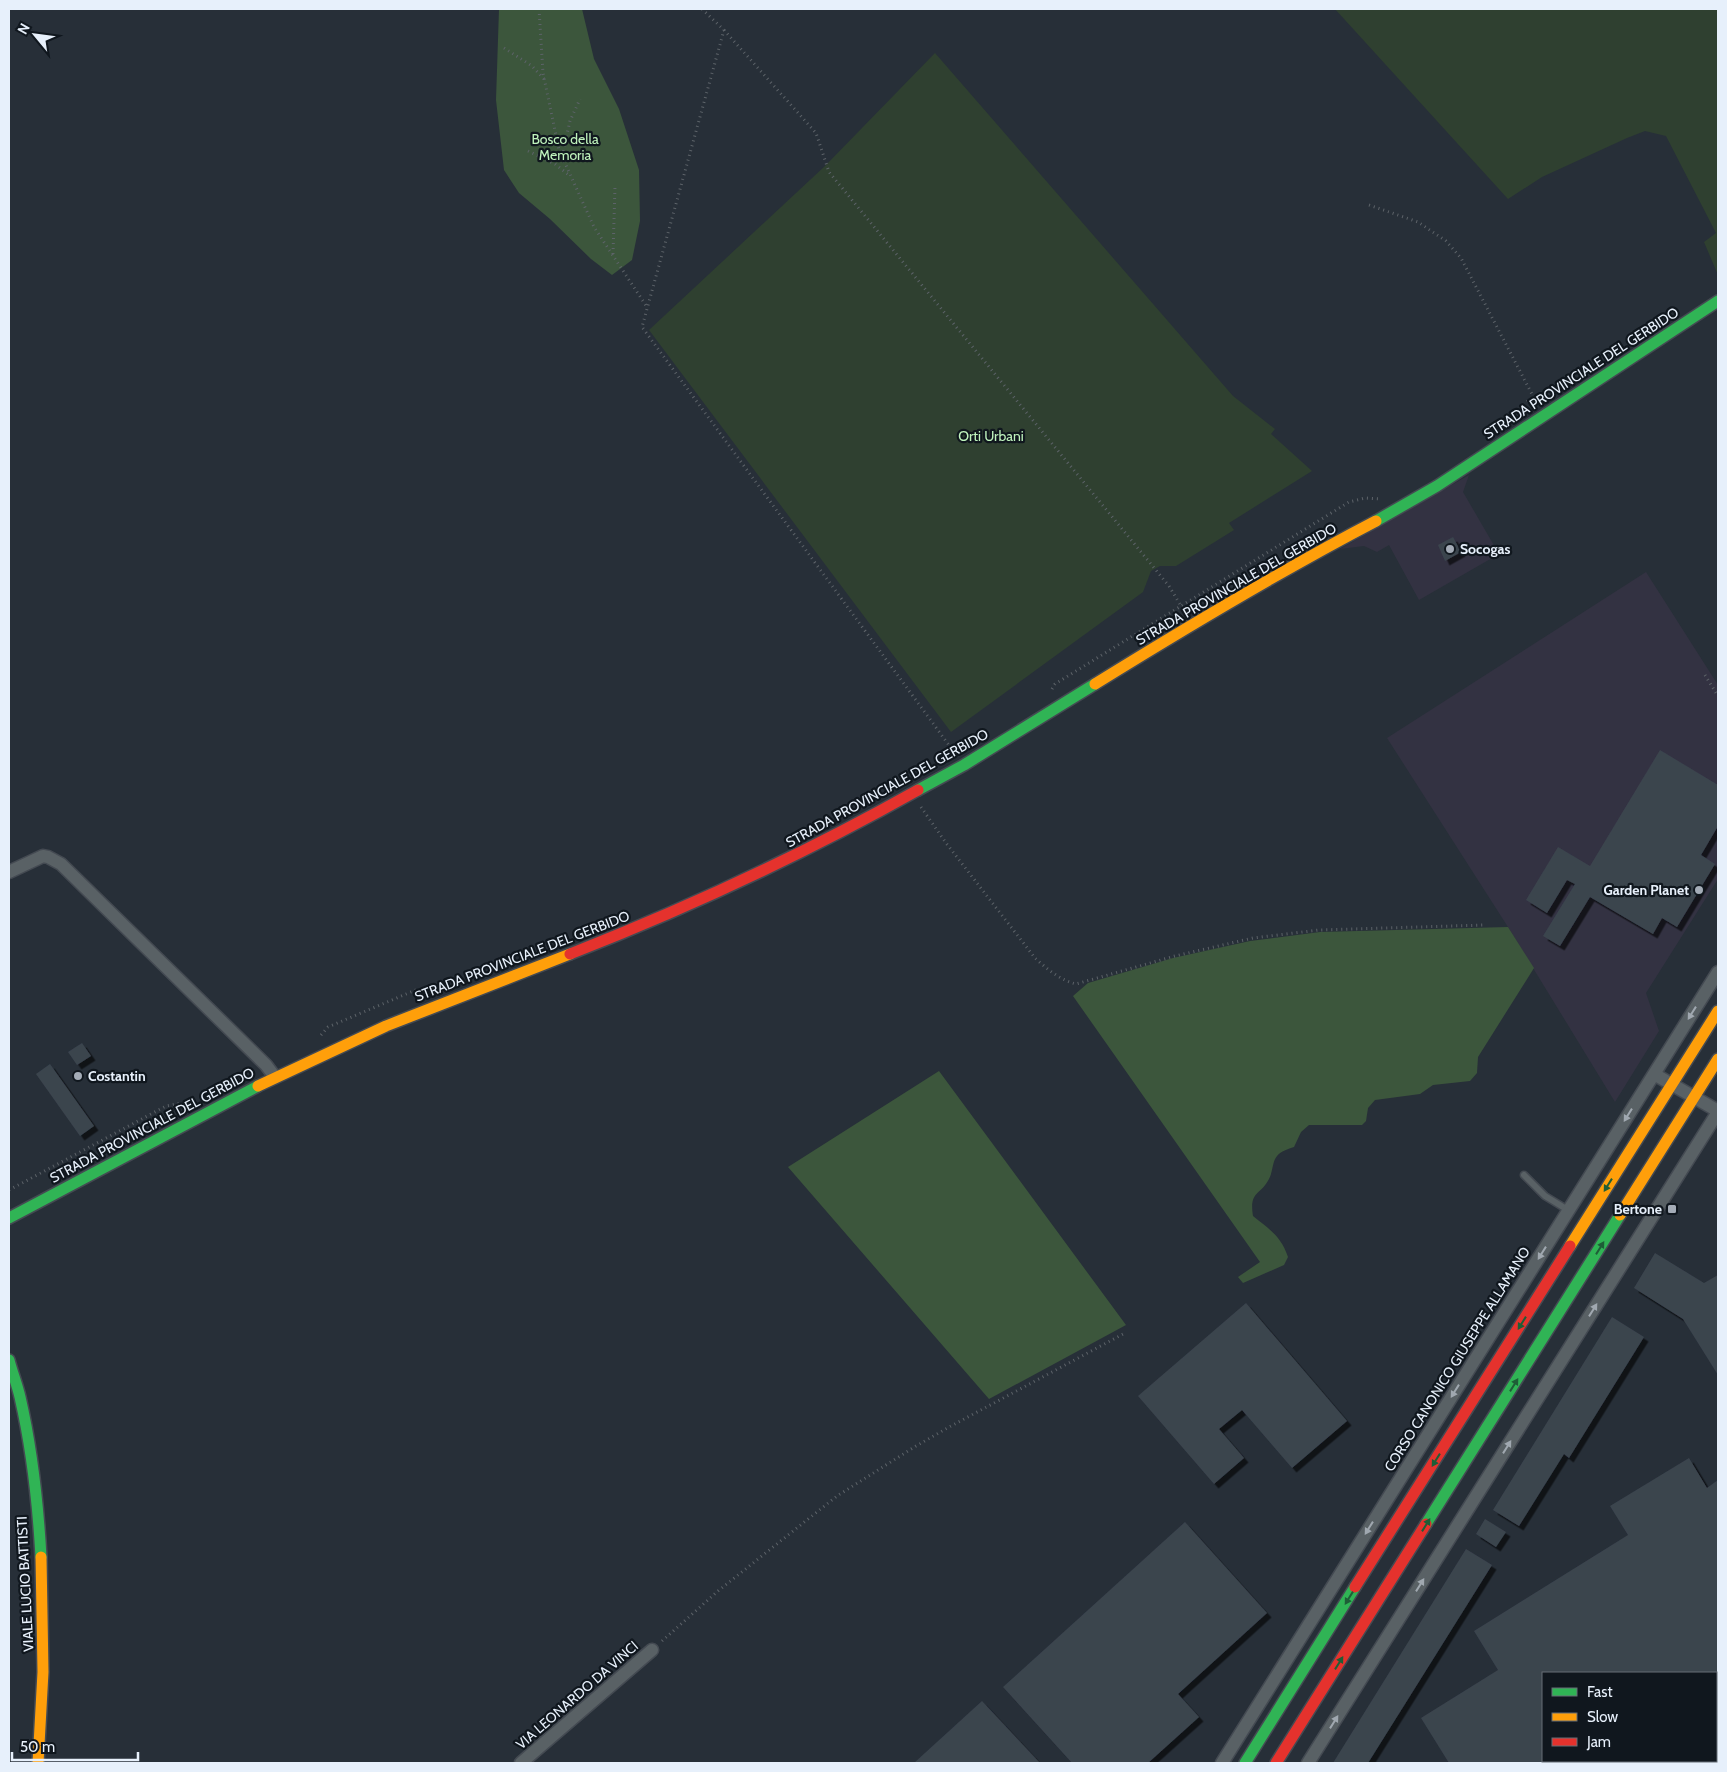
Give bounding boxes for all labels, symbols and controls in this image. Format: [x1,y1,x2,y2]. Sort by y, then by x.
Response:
north arrow [10,10,60,60]
text: N [13,20,34,37]
park label: Bosco della Memoria [531,130,599,164]
street label: STRADA PROVINCIALE DEL GERBIDO [1480,303,1682,443]
park label: Orti Urbani [958,427,1024,445]
street label: STRADA PROVINCIALE DEL GERBIDO [1132,519,1340,649]
place label: Socogas [1460,540,1510,558]
marker: Socogas [1444,543,1456,555]
street label: STRADA PROVINCIALE DEL GERBIDO [783,725,992,851]
place label: Garden Planet [1603,881,1689,899]
marker: Garden Planet [1693,884,1705,896]
street label: STRADA PROVINCIALE DEL GERBIDO [412,907,632,1005]
one-way arrow [1688,1006,1697,1020]
street label: STRADA PROVINCIALE DEL GERBIDO [47,1063,257,1187]
place label: Costantin [88,1067,146,1085]
marker: Costantin [72,1070,84,1082]
one-way arrow [1623,1109,1632,1122]
one-way arrow [1604,1178,1613,1192]
place label: Bertone [1614,1200,1662,1218]
marker: Bertone [1666,1203,1678,1215]
one-way arrow [1595,1241,1605,1254]
street label: CORSO CANONICO GIUSEPPE ALLAMANO [1380,1243,1534,1475]
one-way arrow [1537,1246,1546,1260]
one-way arrow [1589,1303,1598,1316]
one-way arrow [1517,1316,1527,1329]
one-way arrow [1509,1379,1518,1392]
one-way arrow [1451,1384,1460,1397]
one-way arrow [1502,1440,1511,1454]
one-way arrow [1431,1454,1440,1467]
street label: VIALE LUCIO BATTISTI [12,1516,38,1652]
one-way arrow [1421,1518,1430,1532]
one-way arrow [1364,1522,1374,1535]
one-way arrow [1416,1578,1425,1591]
one-way arrow [1344,1591,1354,1604]
street label: VIA LEONARDO DA VINCI [512,1637,642,1753]
one-way arrow [1335,1656,1344,1669]
legend [1542,1672,1717,1762]
text: Fast [1587,1683,1612,1701]
text: Slow [1587,1708,1618,1726]
one-way arrow [1329,1715,1338,1729]
scale bar [12,1730,139,1762]
text: Jam [1586,1733,1611,1751]
text: 50 m [20,1738,55,1756]

